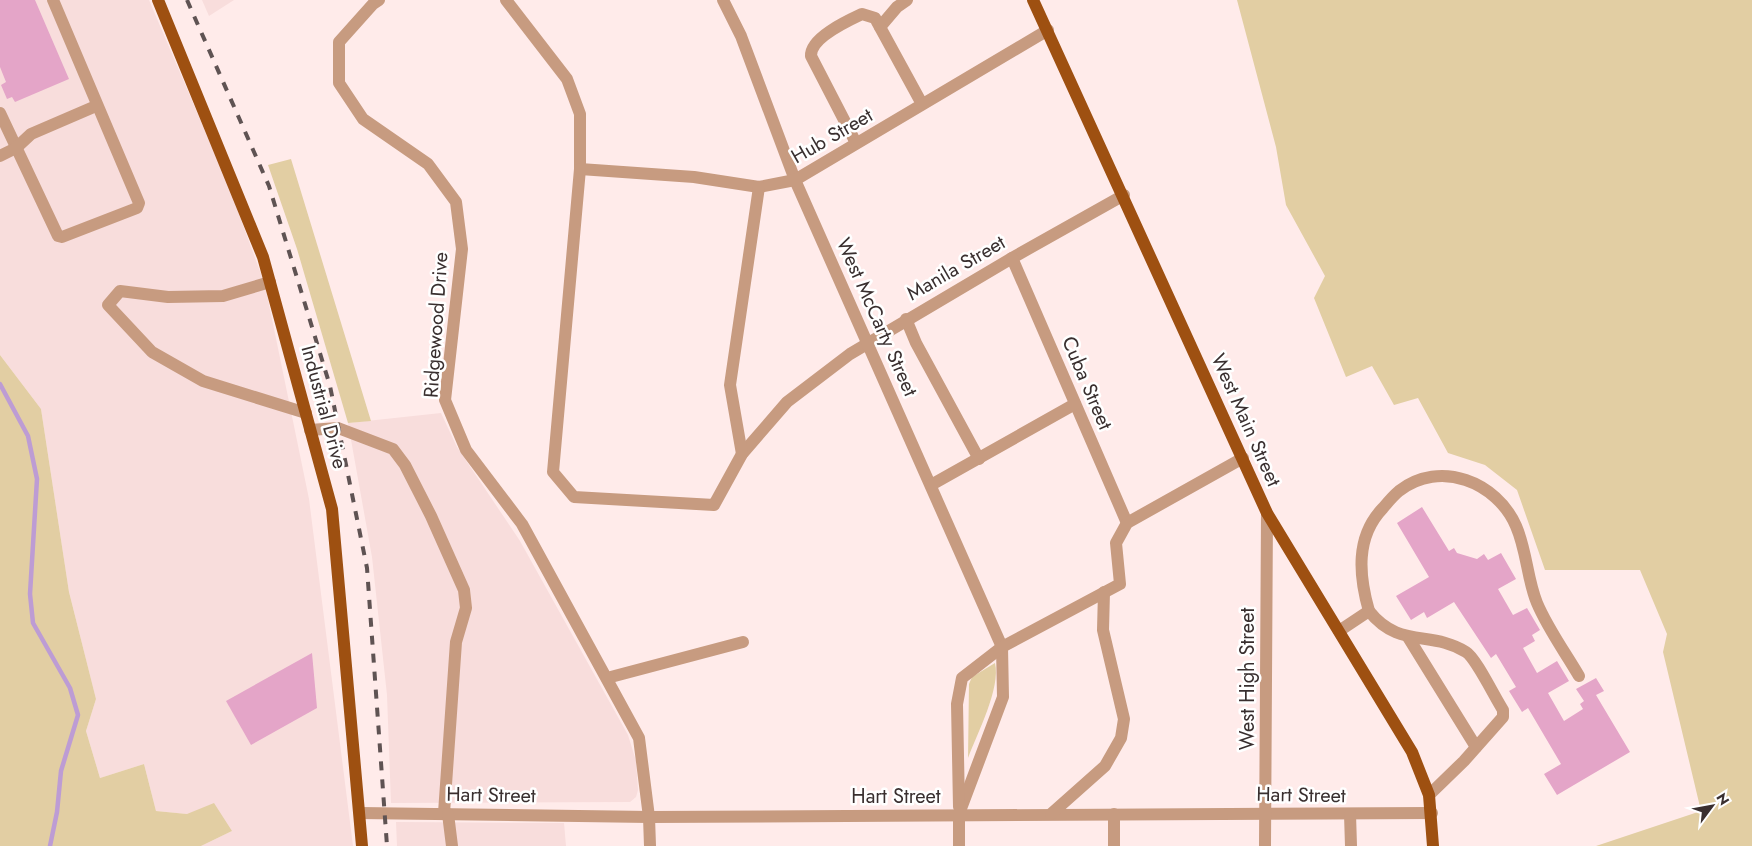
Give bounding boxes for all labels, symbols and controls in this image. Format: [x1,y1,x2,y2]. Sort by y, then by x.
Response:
street label: Hub Street [786,101,878,171]
street label: Manila Street [901,228,1011,308]
street label: West McCarty Street [829,233,925,401]
street label: Ridgewood Drive [416,251,456,399]
street label: Cuba Street [1054,332,1120,434]
street label: Industrial Drive [294,342,354,472]
street label: West Main Street [1204,349,1288,491]
street label: West High Street [1233,608,1262,750]
street label: Hart Street [446,780,536,810]
street label: Hart Street [1256,780,1346,810]
north arrow [1687,781,1737,831]
street label: Hart Street [851,782,941,811]
text: N [1712,789,1734,809]

